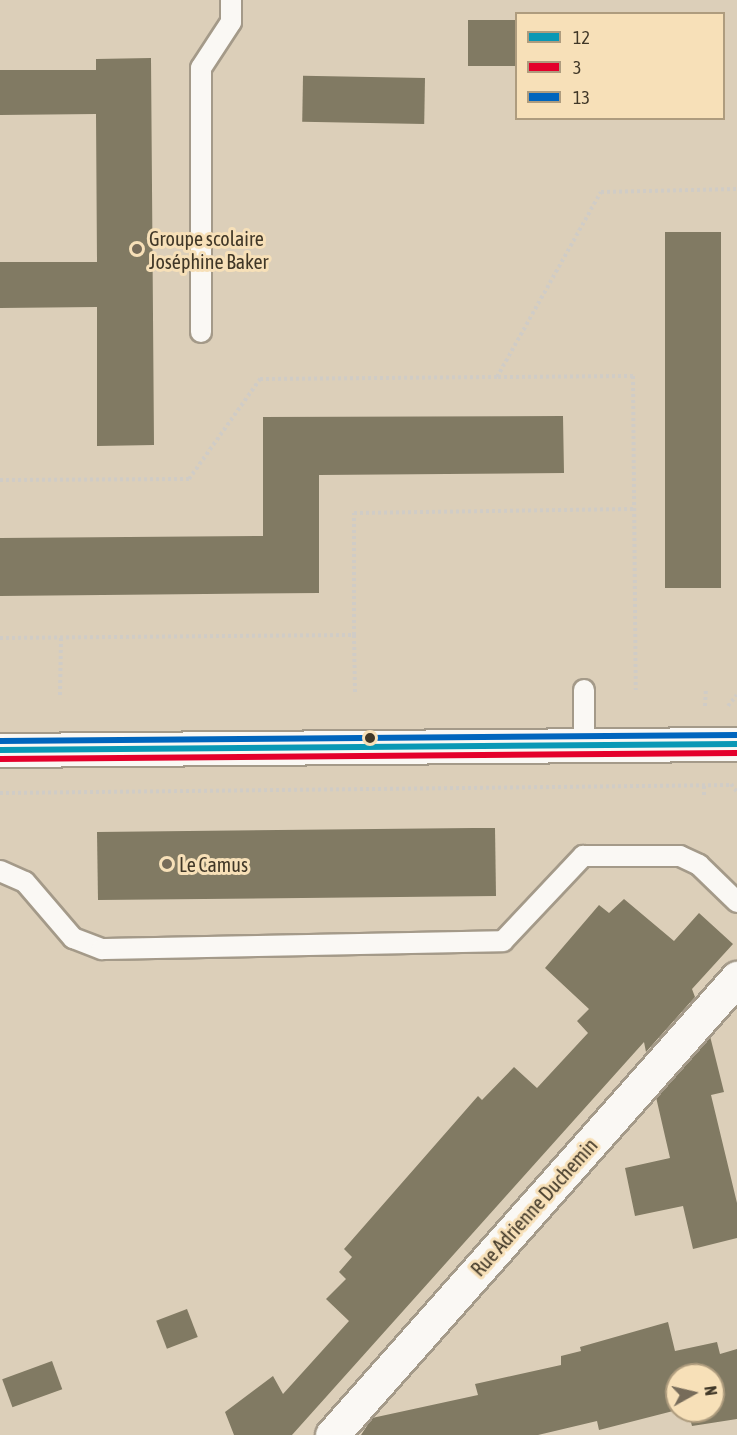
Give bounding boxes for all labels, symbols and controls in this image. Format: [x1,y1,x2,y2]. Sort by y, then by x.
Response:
legend [515,12,725,120]
text: 12 [573,27,590,48]
text: 3 [573,57,581,78]
text: 13 [573,87,590,108]
place label: Groupe scolaire Joséphine Baker [149,226,268,273]
marker: Groupe scolaire Joséphine Baker [130,242,144,256]
unlabelled marker [364,732,376,744]
place label: Le Camus [179,852,248,876]
marker: Le Camus [160,857,174,871]
street label: Rue Adrienne Duchemin [466,1133,602,1281]
north arrow [665,1363,725,1423]
text: N [701,1385,720,1397]

